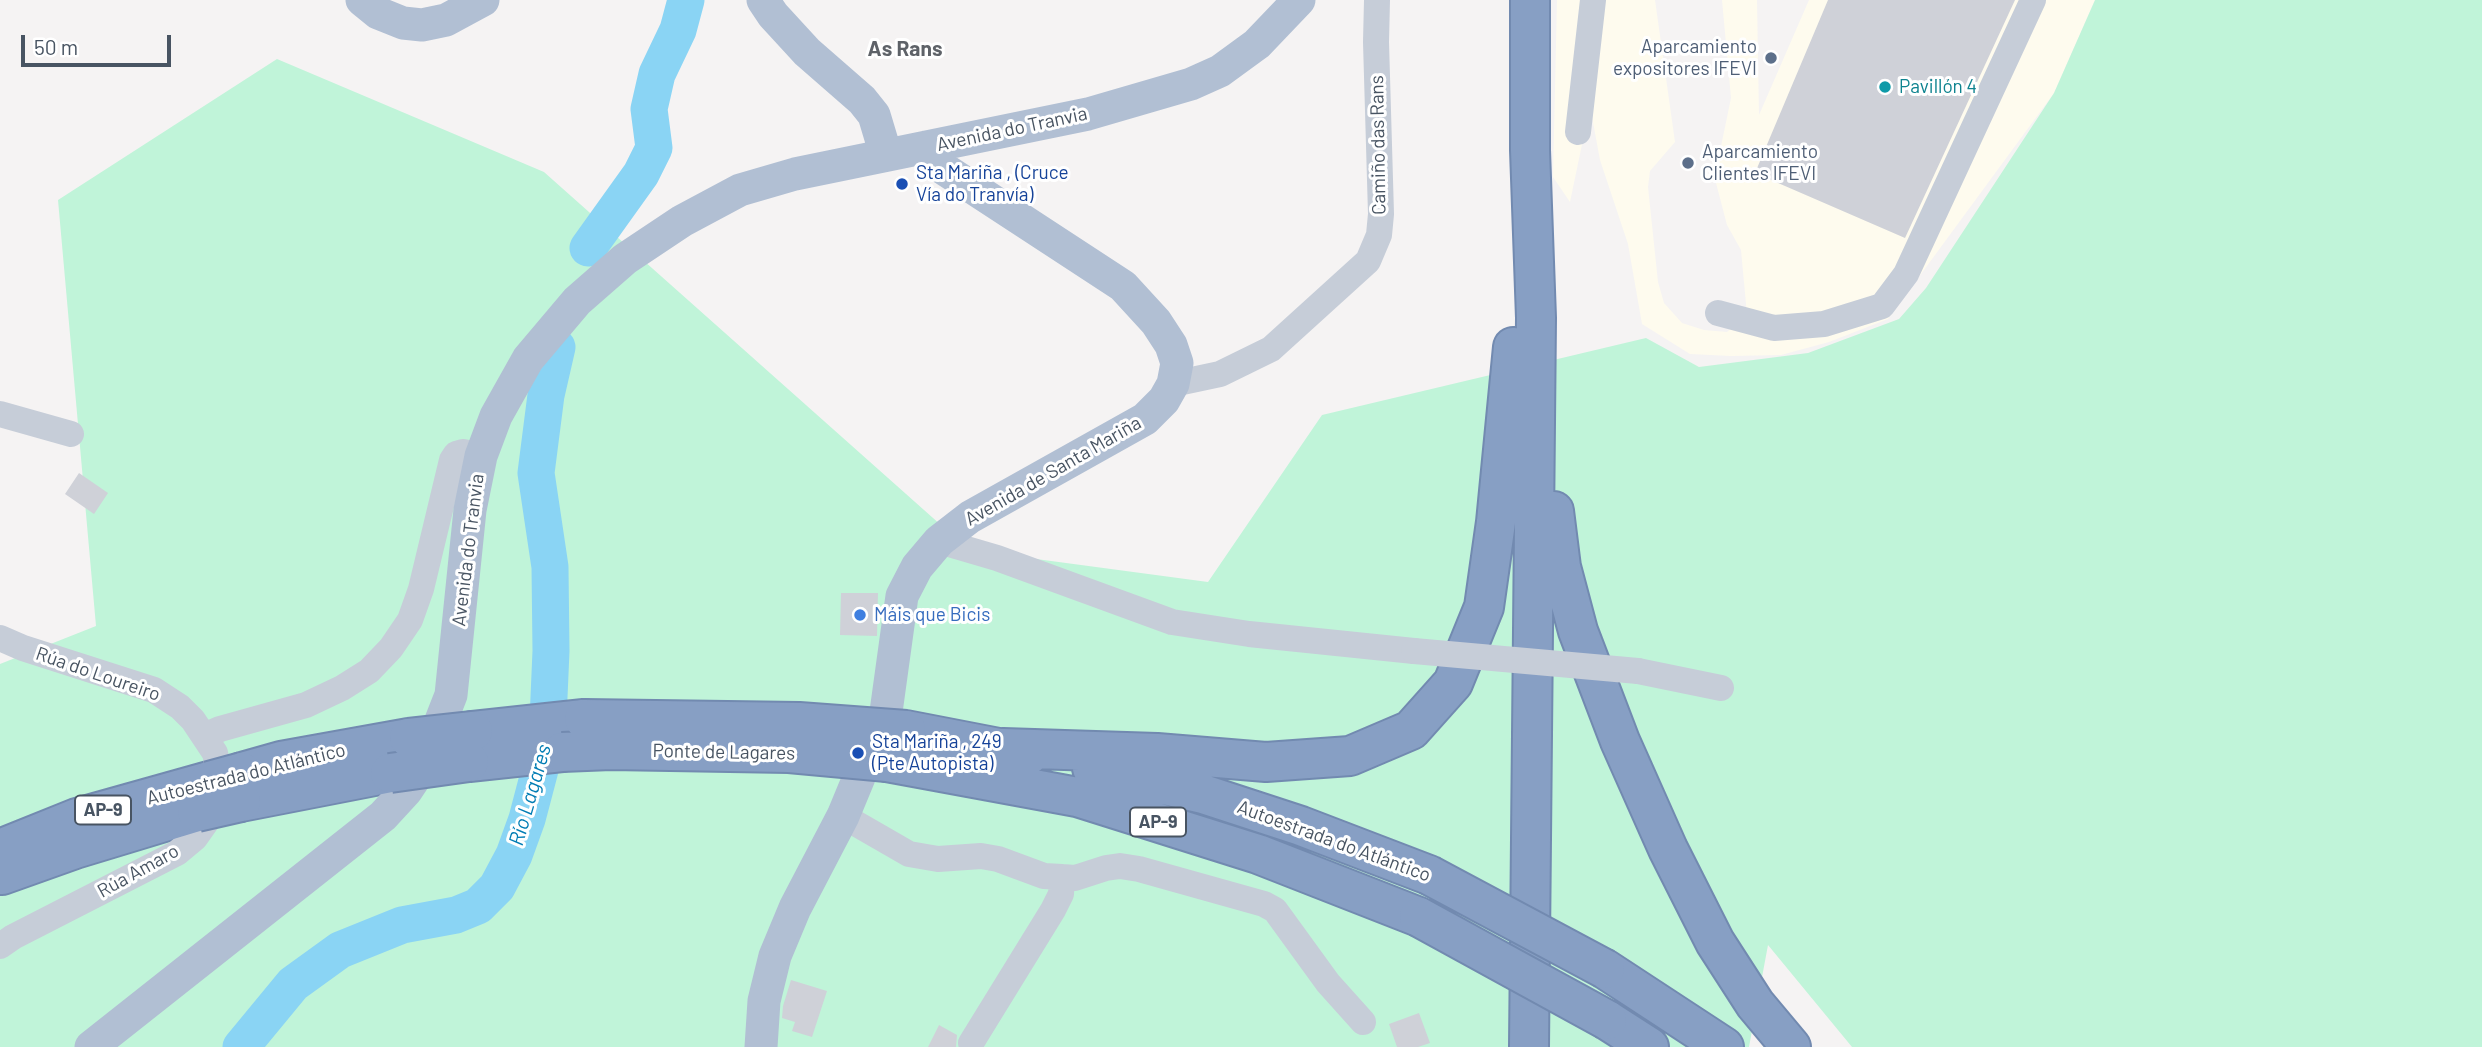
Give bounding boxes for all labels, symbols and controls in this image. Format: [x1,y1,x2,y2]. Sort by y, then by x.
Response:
scale bar [24,21,175,65]
text: 50 m [34,34,78,59]
district label: As Rans [868,36,942,62]
place label: Aparcamiento expositores IFEVI [1613,36,1757,80]
marker: Aparcamiento expositores IFEVI [1763,50,1779,66]
street label: Camiño das Rans [1365,75,1391,215]
place label: Pavillón 4 [1899,76,1977,98]
marker: Pavillón 4 [1877,79,1893,95]
street label: Avenida do Tranvia [935,102,1089,156]
place label: Aparcamiento Clientes IFEVI [1702,141,1818,185]
marker: Aparcamiento Clientes IFEVI [1680,155,1696,171]
place label: Sta Mariña , (Cruce Vía do Tranvía) [916,162,1069,206]
marker: Sta Mariña , (Cruce Vía do Tranvía) [894,176,910,192]
street label: Avenida de Santa Mariña [961,411,1145,531]
street label: Avenida do Tranvia [447,472,489,628]
place label: Máis que Bicis [874,604,990,626]
marker: Máis que Bicis [852,607,868,623]
street label: Rúa do Loureiro [33,642,163,706]
place label: Sta Mariña , 249 (Pte Autopista) [872,731,1002,775]
street label: Autoestrada do Atlántico [144,738,348,810]
street label: Ponte de Lagares [652,739,796,765]
water label: Río Lagares [503,741,557,849]
marker: Sta Mariña , 249 (Pte Autopista) [850,745,866,761]
street label: Autoestrada do Atlántico [1234,795,1434,887]
road number: AP-9 [75,796,131,824]
road number: AP-9 [1130,808,1186,836]
street label: Rúa Amaro [93,839,183,903]

